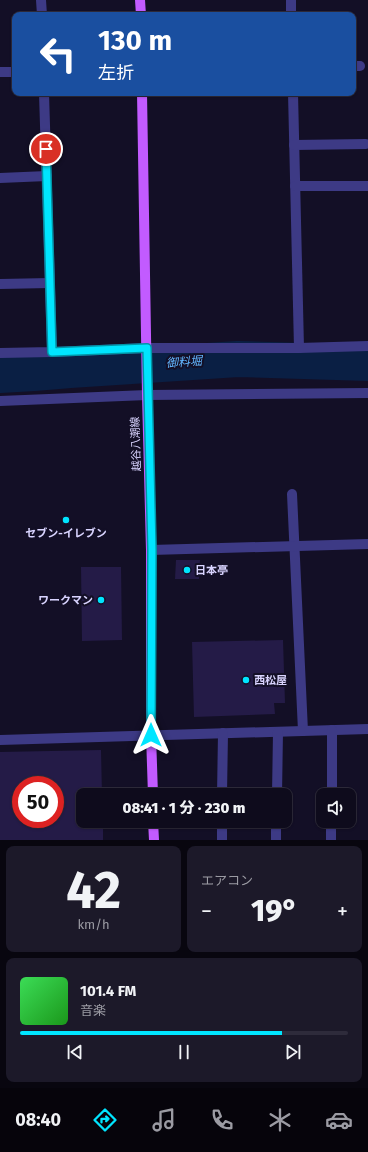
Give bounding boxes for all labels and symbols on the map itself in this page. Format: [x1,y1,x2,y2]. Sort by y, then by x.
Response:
pin [29,132,63,166]
water label: 御料堀 [166,354,204,370]
street label: 越谷八潮線 [129,416,143,472]
marker: セブン-イレブン [61,515,71,525]
place label: セブン-イレブン [25,527,107,540]
place label: 日本亭 [195,564,228,577]
marker: 日本亭 [182,565,192,575]
place label: ワークマン [38,594,93,607]
marker: ワークマン [96,595,106,605]
place label: 西松屋 [254,674,287,687]
marker: 西松屋 [241,675,251,685]
position arrow [130,714,172,756]
speed limit sign: 50 [12,776,64,828]

